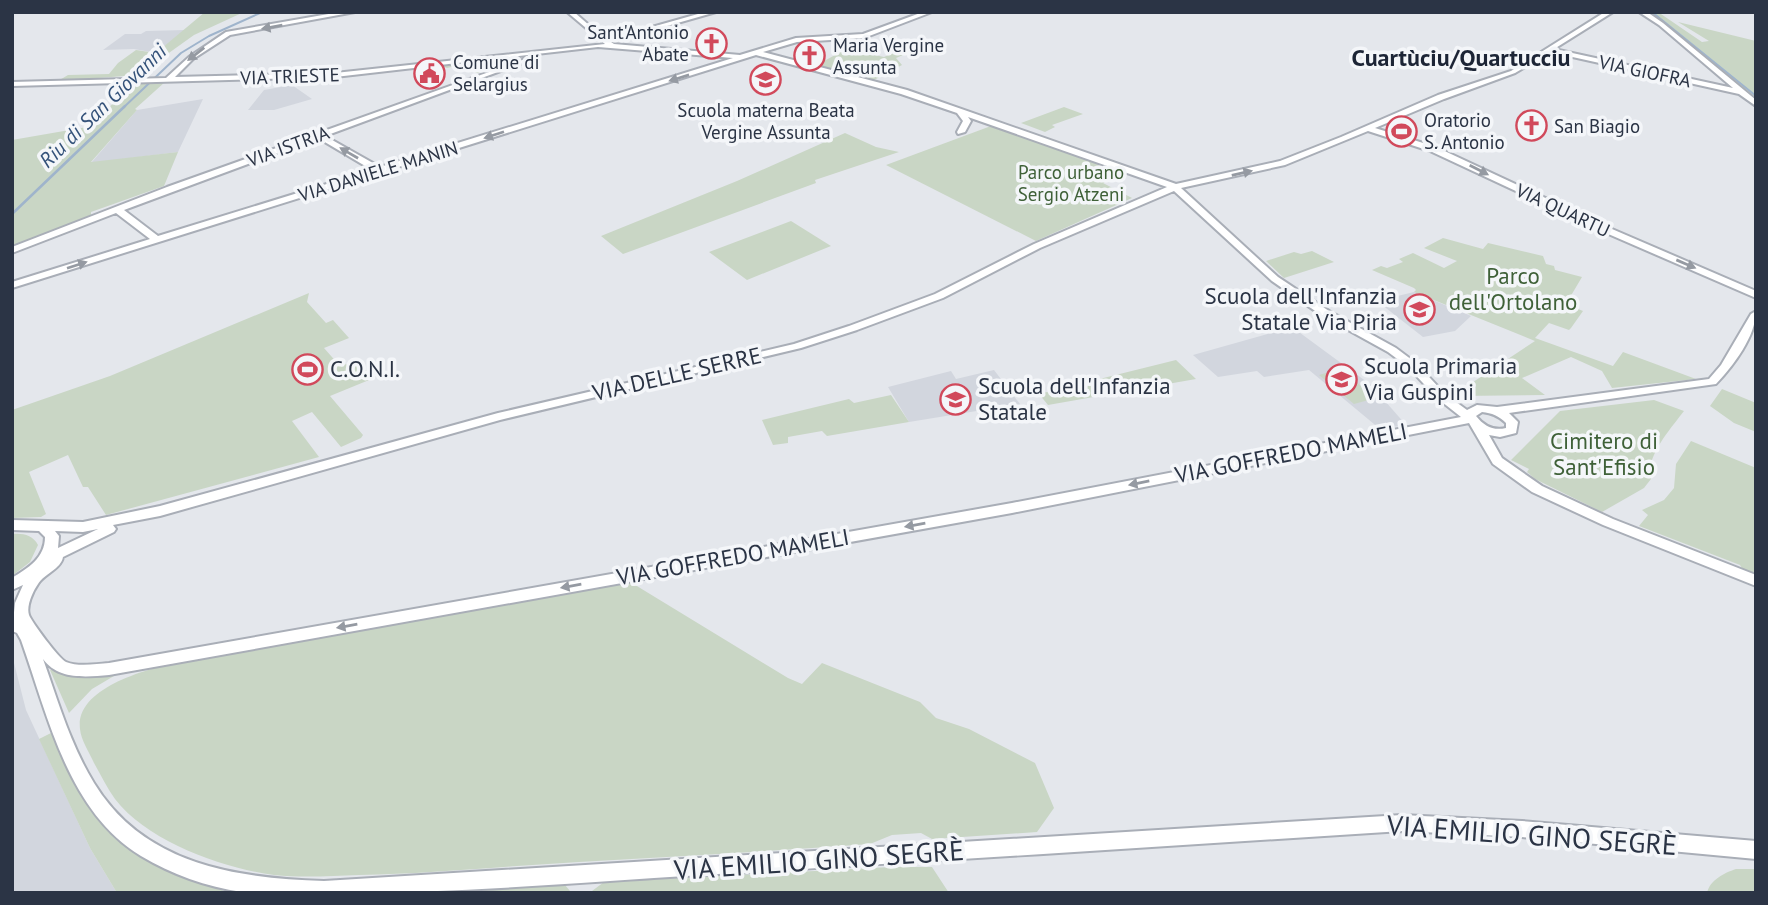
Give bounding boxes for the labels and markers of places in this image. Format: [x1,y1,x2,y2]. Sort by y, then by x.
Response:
place label: Sant'Antonio Abate [587,20,689,66]
church icon: Sant'Antonio Abate [695,26,729,60]
place label: Maria Vergine Assunta [833,33,944,79]
church icon: Maria Vergine Assunta [793,39,827,73]
place label: Comune di Selargius [453,50,539,96]
public building icon: Comune di Selargius [413,56,447,90]
school or university icon: Scuola materna Beata Vergine Assunta [749,62,783,96]
place label: Scuola materna Beata Vergine Assunta [677,98,855,144]
place label: Oratorio S. Antonio [1424,108,1505,154]
church icon: San Biagio [1514,109,1548,143]
sports icon: Oratorio S. Antonio [1384,114,1418,148]
place label: San Biagio [1554,114,1640,138]
place label: Scuola dell'Infanzia Statale Via Piria [1204,281,1397,336]
school or university icon: Scuola dell'Infanzia Statale Via Piria [1403,292,1437,326]
place label: Scuola Primaria Via Guspini [1363,351,1517,406]
sports icon: C.O.N.I. [290,352,324,386]
place label: C.O.N.I. [330,354,400,383]
school or university icon: Scuola Primaria Via Guspini [1324,362,1358,396]
place label: Scuola dell'Infanzia Statale [978,371,1171,426]
school or university icon: Scuola dell'Infanzia Statale [938,382,972,416]

